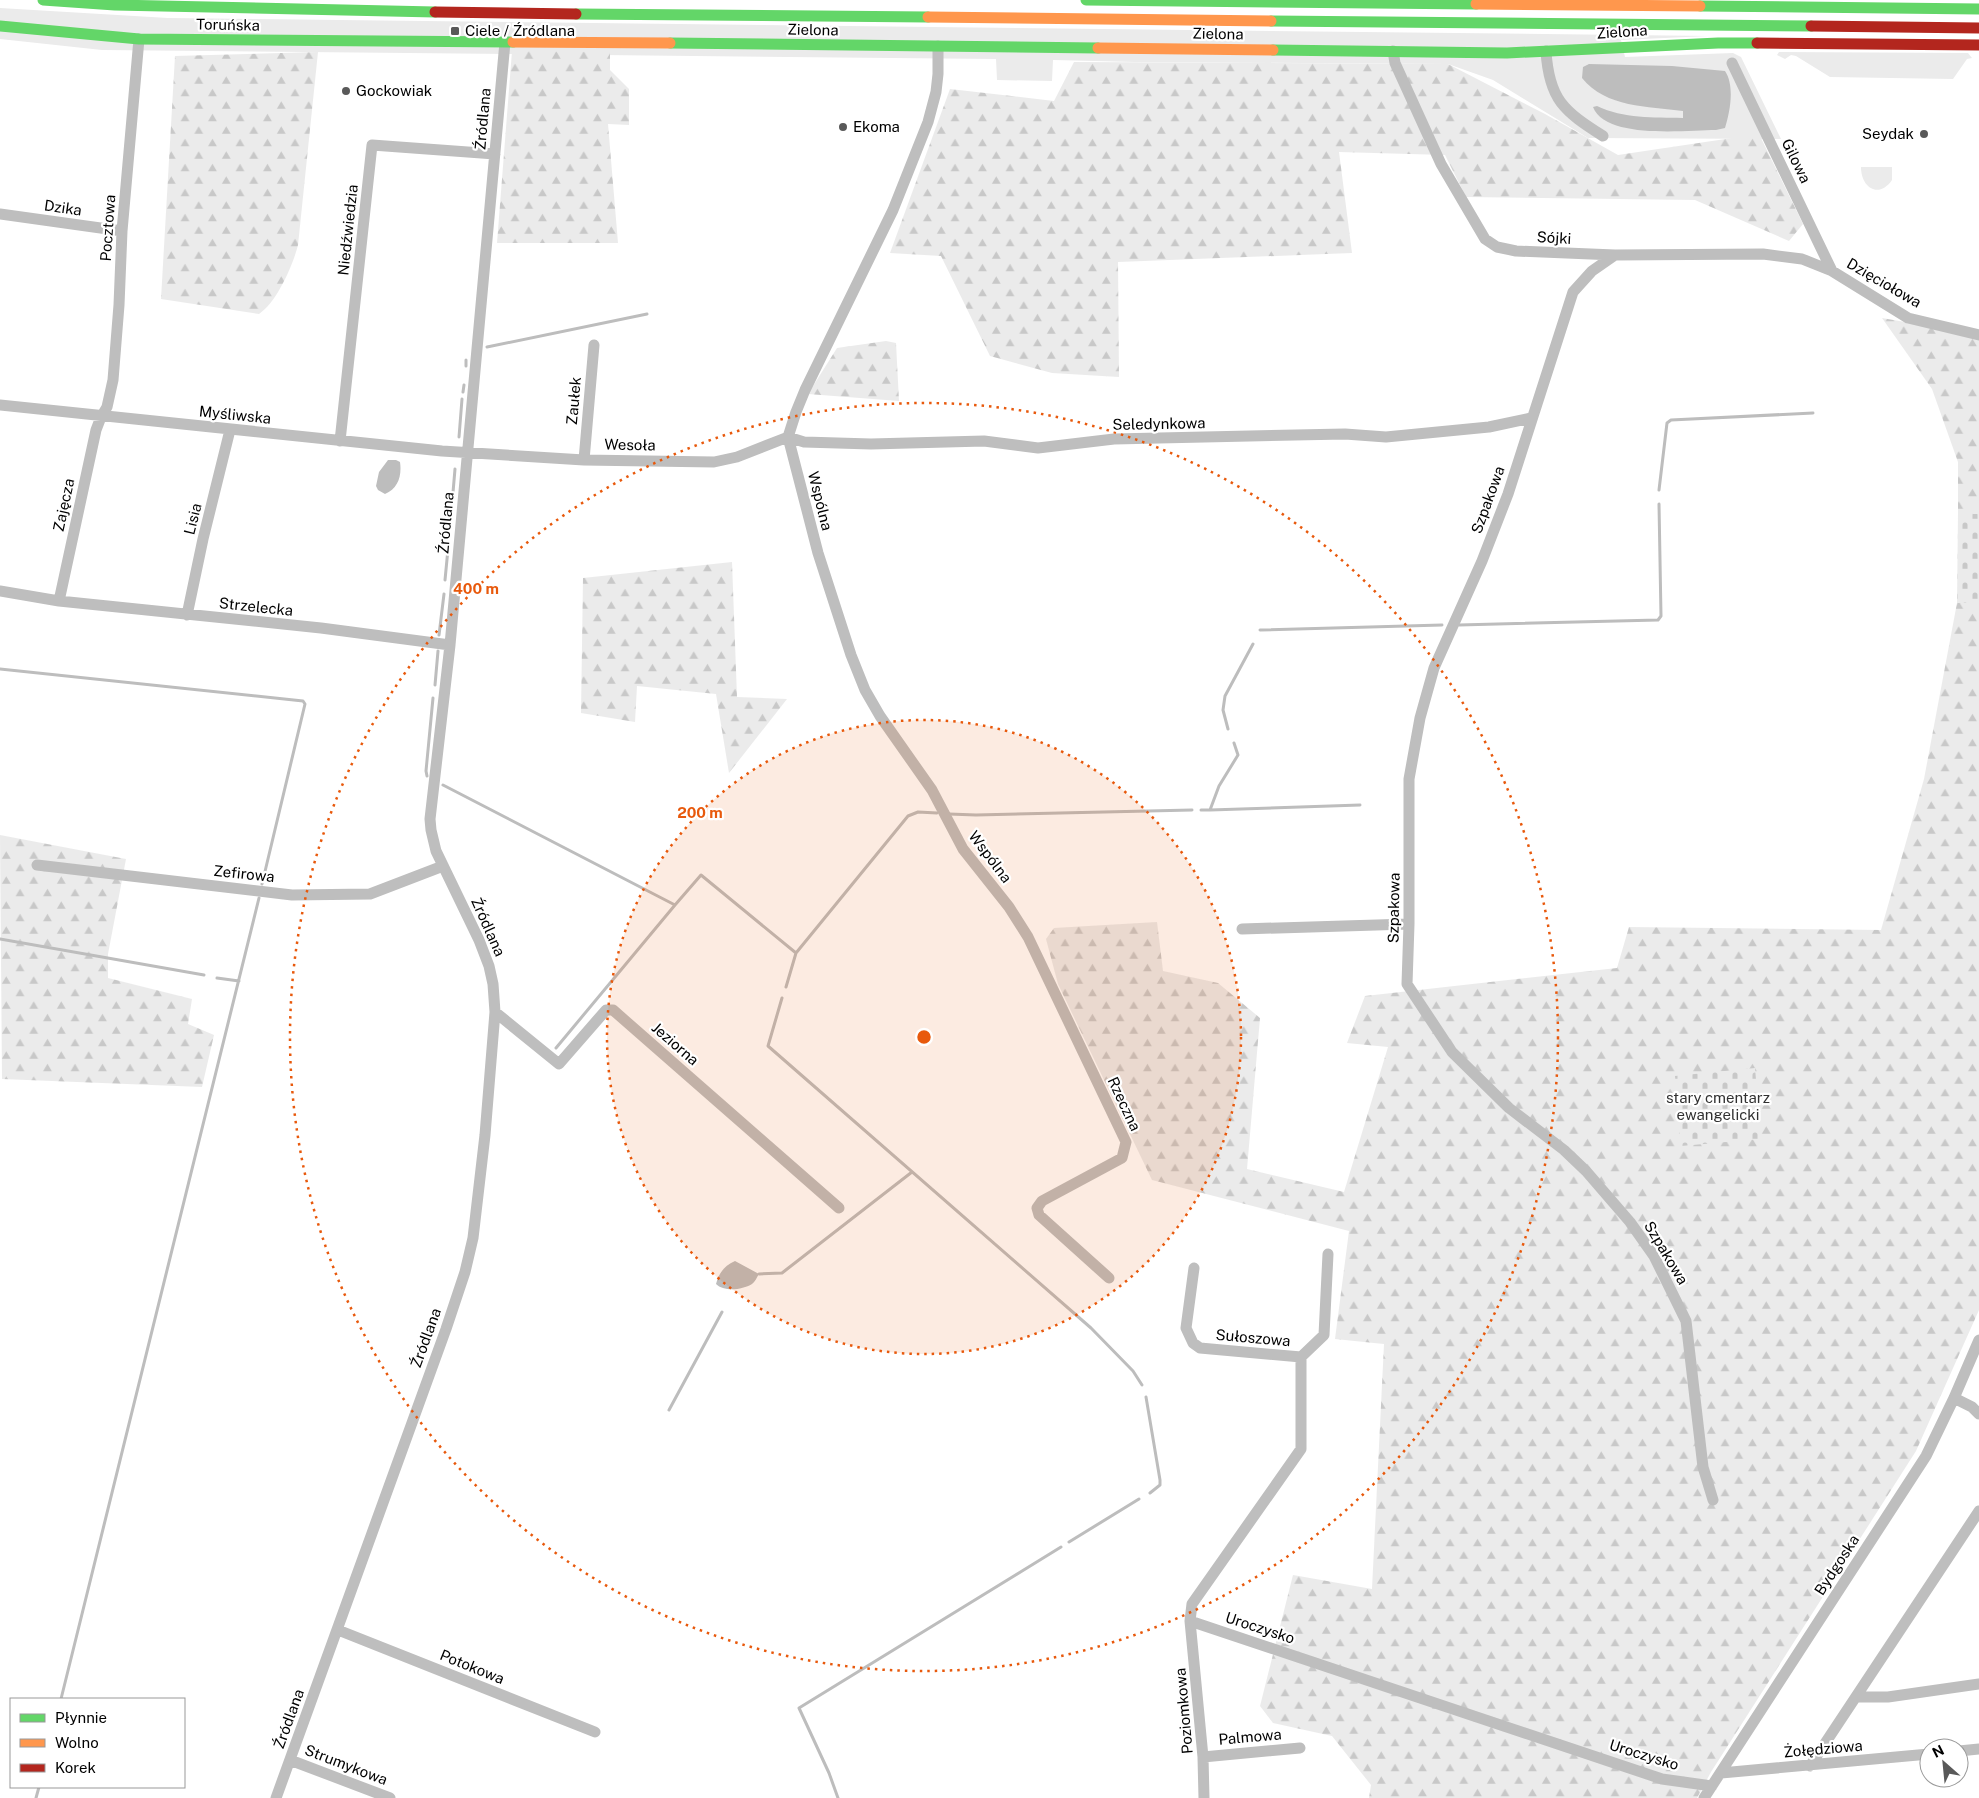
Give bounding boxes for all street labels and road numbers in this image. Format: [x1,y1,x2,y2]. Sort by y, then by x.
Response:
street label: Toruńska [196,15,260,34]
street label: Zielona [787,21,839,38]
street label: Zielona [1596,21,1648,42]
street label: Zielona [1192,25,1244,42]
street label: Źródlana [471,87,494,151]
street label: Gilowa [1778,136,1814,186]
street label: Niedźwiedzia [334,183,361,276]
street label: Pocztowa [97,194,118,262]
street label: Dzika [43,196,83,219]
street label: Sójki [1536,228,1572,247]
street label: Dzięciołowa [1844,254,1925,311]
street label: Zaułek [563,376,584,426]
street label: Myśliwska [198,402,272,427]
street label: Seledynkowa [1112,414,1206,433]
street label: Wesoła [604,436,656,453]
street label: Szpakowa [1467,464,1508,536]
street label: Wspólna [805,470,836,532]
street label: Zajęcza [50,477,77,533]
street label: Źródlana [434,491,457,555]
street label: Lisia [180,501,205,536]
street label: Strzelecka [218,594,294,619]
street label: Wspólna [965,827,1015,886]
street label: Zefirowa [213,862,275,885]
street label: Szpakowa [1384,873,1403,943]
street label: Źródlana [468,895,509,959]
street label: Jeziorna [648,1019,702,1069]
street label: Rzeczna [1105,1074,1144,1134]
street label: Szpakowa [1641,1218,1692,1287]
street label: Źródlana [407,1306,444,1370]
street label: Sułoszowa [1215,1326,1291,1349]
street label: Bydgoska [1811,1531,1862,1598]
street label: Uroczysko [1223,1608,1297,1647]
street label: Potokowa [438,1646,507,1687]
street label: Poziomkowa [1171,1667,1196,1755]
street label: Źródlana [270,1687,307,1751]
street label: Palmowa [1218,1725,1282,1748]
street label: Uroczysko [1607,1736,1681,1773]
street label: Żołędziowa [1783,1736,1863,1760]
street label: Strumykowa [302,1741,390,1788]

